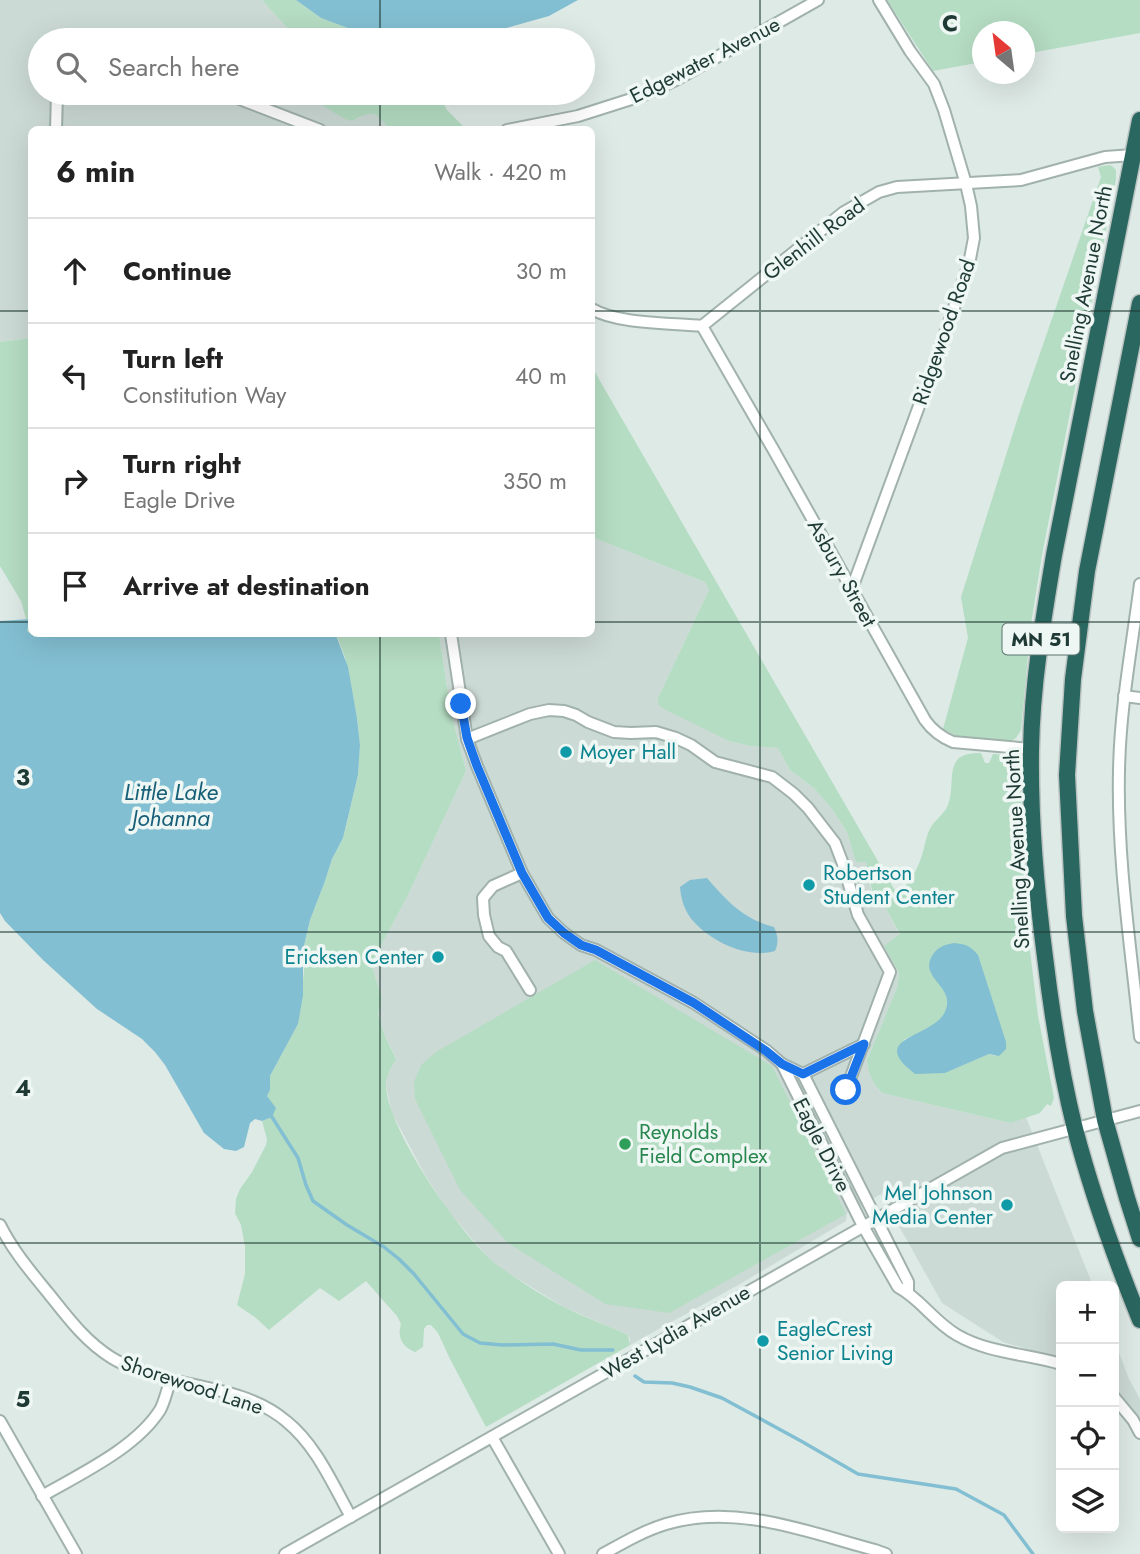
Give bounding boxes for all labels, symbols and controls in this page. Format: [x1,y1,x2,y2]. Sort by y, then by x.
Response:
text: C [942,6,958,40]
street label: Edgewater Avenue [625,9,786,111]
north arrow [972,21,1035,84]
search box [28,28,595,105]
icon: search [52,48,90,86]
text: Search here [108,48,240,86]
text: 6 min [56,150,135,193]
text: Walk · 420 m [434,155,567,189]
street label: Snelling Avenue North [1052,183,1120,385]
street label: Glenhill Road [757,191,871,287]
icon: ahead [56,252,94,290]
text: Continue [123,252,232,290]
text: 30 m [516,254,567,288]
street label: Ridgewood Road [905,255,983,409]
text: Turn left [123,340,223,378]
icon: left [56,357,94,395]
text: 40 m [515,359,567,393]
text: Constitution Way [123,378,286,412]
text: Turn right [123,445,241,483]
icon: right [56,462,94,500]
text: 350 m [503,464,567,498]
text: Eagle Drive [123,483,235,517]
street label: Asbury Street [800,514,884,632]
icon: arrive [56,567,94,605]
text: Arrive at destination [123,567,370,605]
road number: MN 51 [1002,624,1080,654]
route end [445,688,476,719]
place label: Moyer Hall [580,737,676,767]
marker: Moyer Hall [558,744,574,760]
street label: Snelling Avenue North [997,748,1037,950]
text: 3 [16,760,30,794]
water label: Little Lake Johanna [124,775,218,835]
place label: Robertson Student Center [823,858,956,912]
marker: Robertson Student Center [801,877,817,893]
place label: Ericksen Center [285,942,425,972]
marker: Ericksen Center [430,949,446,965]
text: 4 [15,1071,31,1105]
route start [830,1074,861,1105]
street label: Eagle Drive [785,1093,859,1198]
place label: Reynolds Field Complex [639,1117,767,1171]
marker: Reynolds Field Complex [617,1136,633,1152]
place label: Mel Johnson Media Center [872,1178,994,1232]
marker: Mel Johnson Media Center [999,1197,1015,1213]
street label: West Lydia Avenue [596,1277,756,1387]
map controls [1056,1281,1119,1533]
button: + [1056,1281,1119,1344]
place label: EagleCrest Senior Living [777,1314,893,1368]
marker: EagleCrest Senior Living [755,1333,771,1349]
button: − [1056,1344,1119,1407]
street label: Shorewood Lane [117,1348,267,1422]
text: 5 [16,1382,30,1416]
button: locate [1056,1407,1119,1470]
button: layers [1056,1470,1119,1533]

